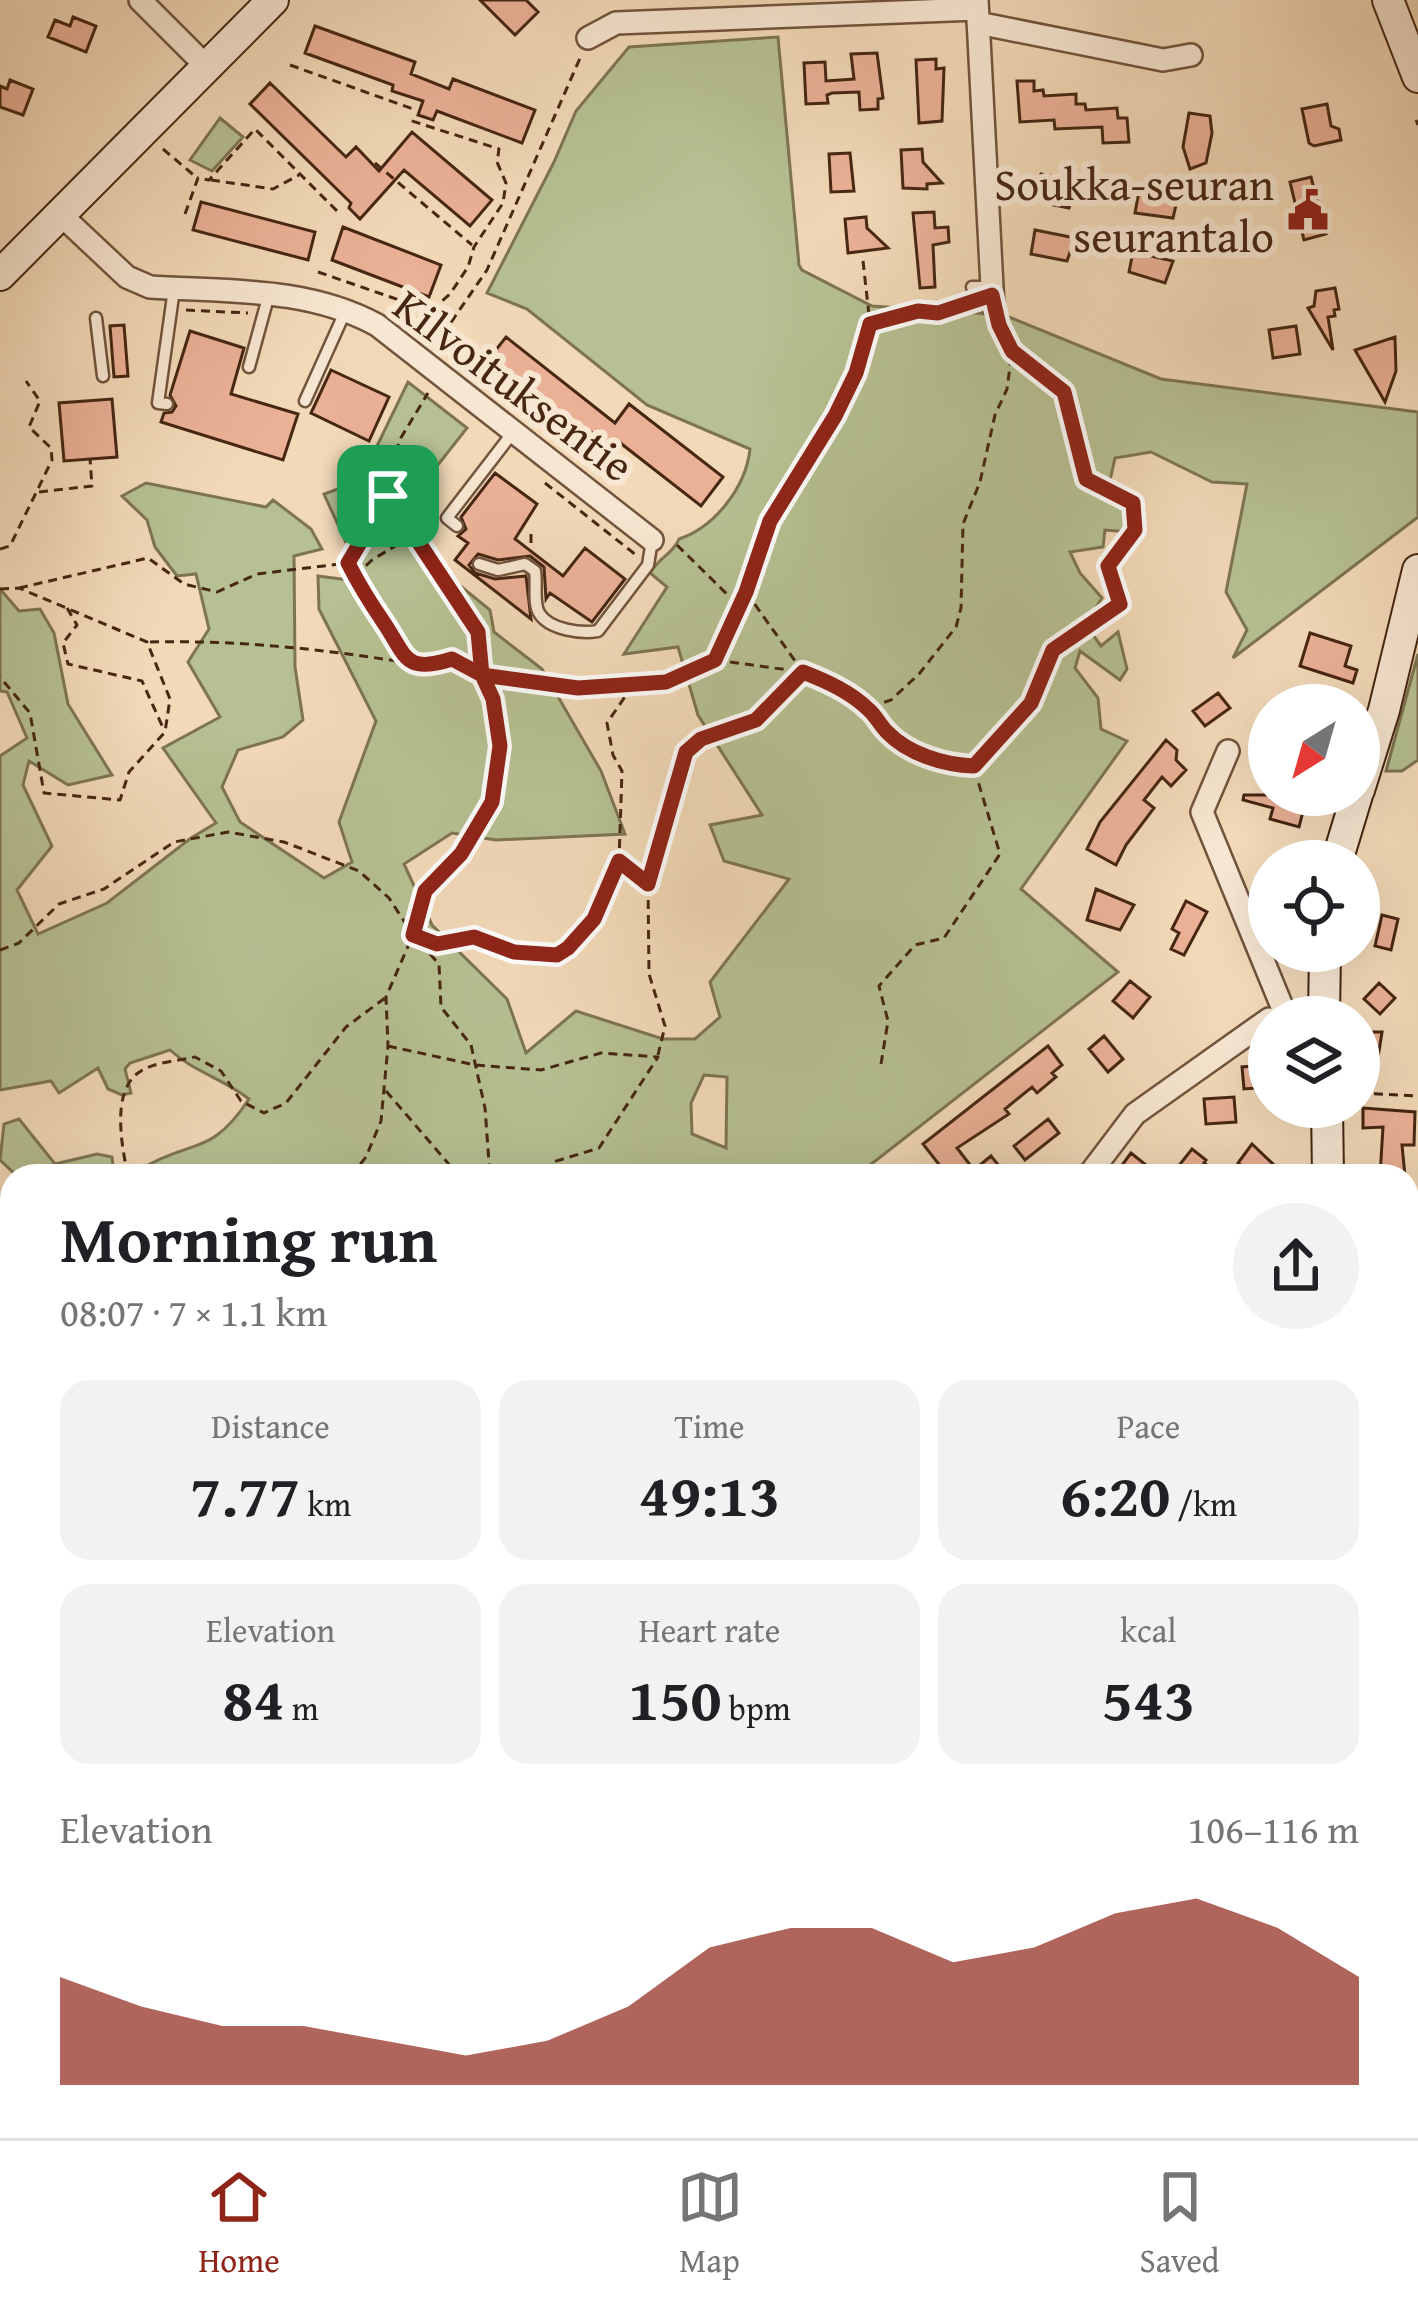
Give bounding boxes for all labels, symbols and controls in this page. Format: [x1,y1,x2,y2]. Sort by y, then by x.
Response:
place label: Soukka-seuran seurantalo [994,151,1274,268]
public building icon: Soukka-seuran seurantalo [1285,187,1331,233]
street label: Kilvoituksentie [381,273,648,497]
pin [337,445,439,547]
icon: arrive [355,463,421,529]
north arrow [1248,684,1380,816]
map controls [1248,684,1380,1128]
button: locate [1248,840,1380,972]
button: layers [1248,996,1380,1128]
text: Morning run [60,1189,437,1286]
button: share [1233,1203,1359,1329]
text: 08:07 · 7 × 1.1 km [60,1283,327,1340]
text: Distance [211,1402,330,1450]
text: Time [674,1402,745,1450]
text: Pace [1117,1402,1180,1450]
text: 7.77 [190,1450,300,1538]
text: 49:13 [639,1450,780,1538]
text: 6:20 [1060,1450,1170,1538]
text: km [300,1480,351,1528]
text: /km [1170,1480,1237,1528]
text: Elevation [206,1606,335,1654]
text: Heart rate [639,1606,780,1654]
text: kcal [1120,1606,1177,1654]
text: 84 [222,1654,284,1742]
text: 150 [628,1654,722,1742]
text: 543 [1102,1654,1195,1742]
text: m [284,1684,319,1732]
text: bpm [722,1684,791,1732]
text: Elevation [60,1800,213,1857]
text: 106–116 m [1187,1800,1359,1857]
tab: Home [198,2164,280,2284]
tab: Map [677,2164,743,2284]
tab: Saved [1140,2164,1220,2284]

